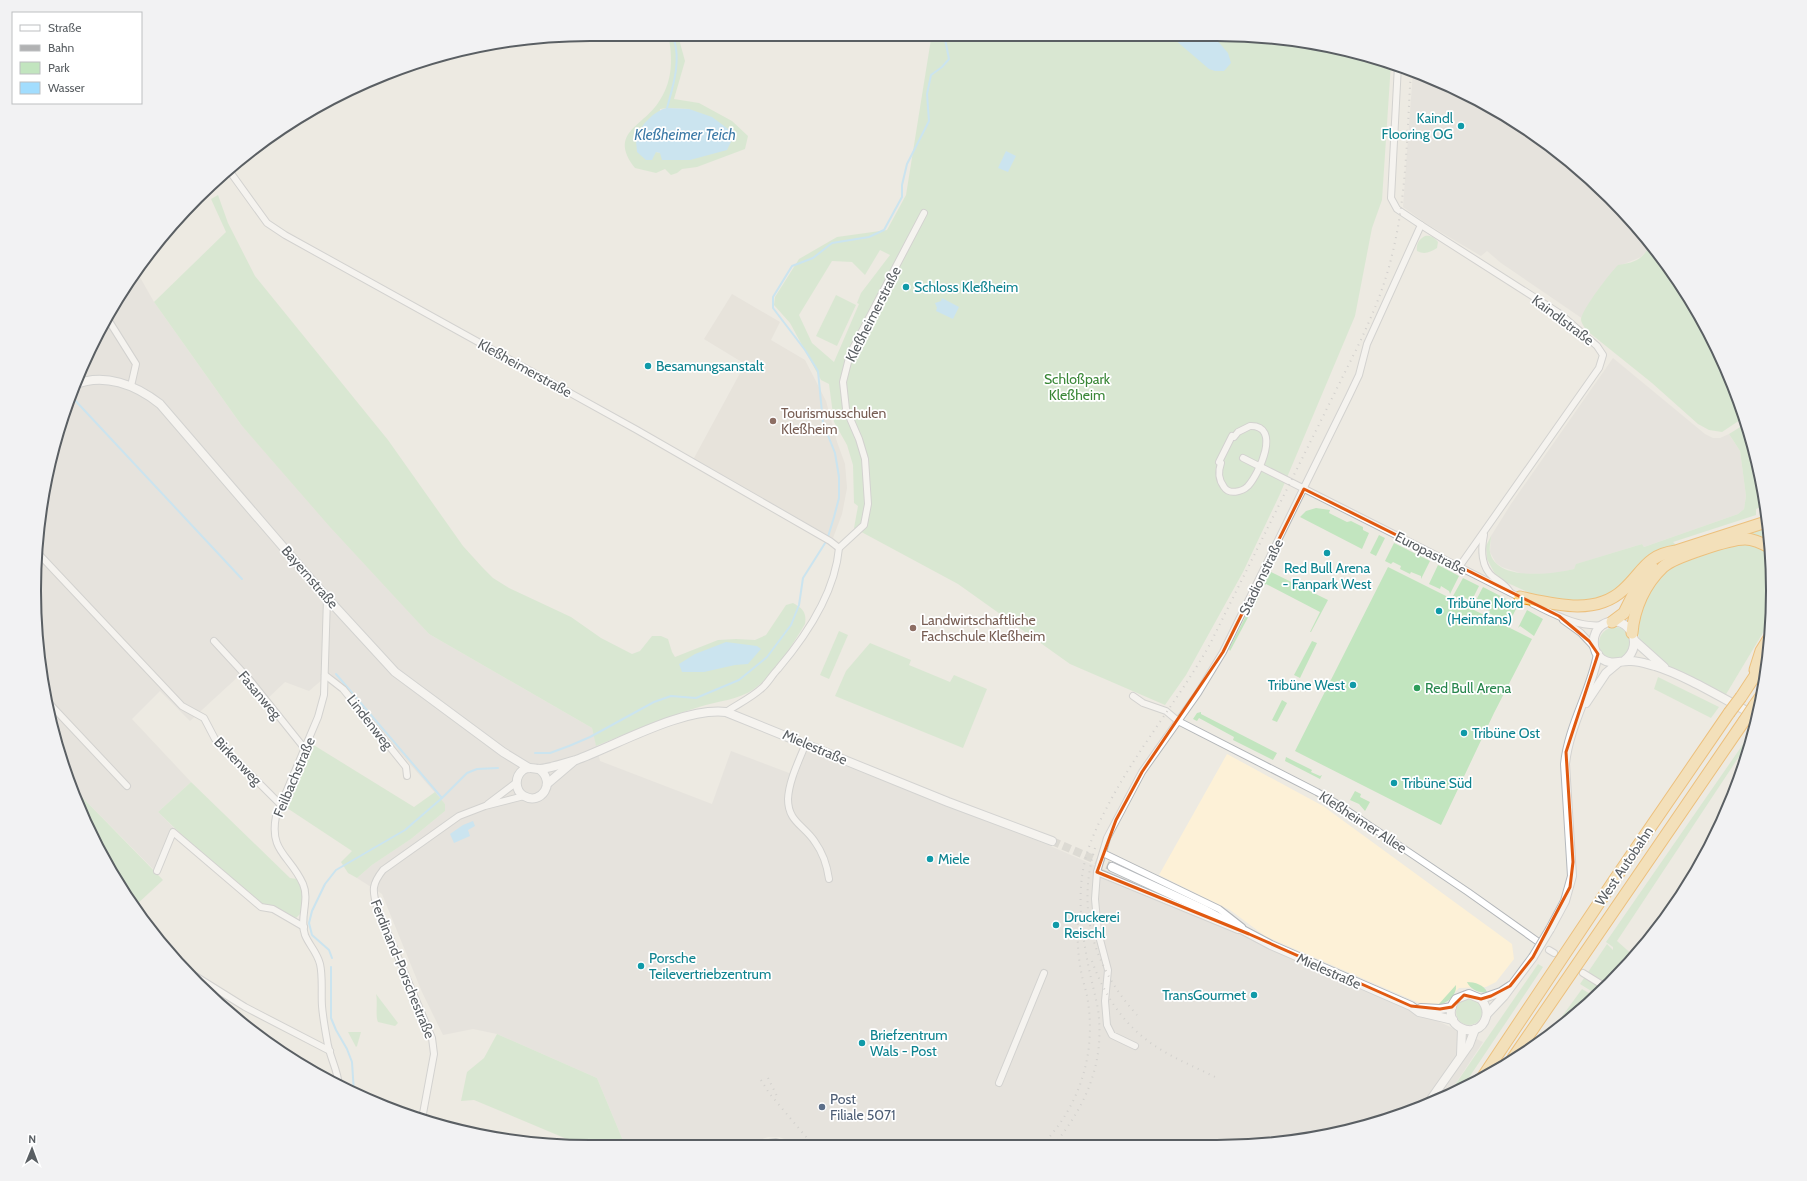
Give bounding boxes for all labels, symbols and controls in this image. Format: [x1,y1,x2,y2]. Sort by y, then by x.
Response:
legend [12,12,142,104]
text: Straße [48,20,81,35]
text: Bahn [48,40,74,55]
text: Park [48,60,70,75]
text: Wasser [48,80,85,95]
place label: Kaindl Flooring OG [1382,109,1454,143]
marker: Kaindl Flooring OG [1456,121,1466,131]
water label: Kleßheimer Teich [634,126,736,144]
street label: Kleßheimerstraße [841,263,905,365]
place label: Schloss Kleßheim [914,278,1018,296]
marker: Schloss Kleßheim [901,282,911,292]
street label: Kaindlstraße [1528,291,1598,349]
street label: Kleßheimerstraße [475,335,575,401]
place label: Besamungsanstalt [656,357,764,375]
marker: Besamungsanstalt [643,361,653,371]
park label: Schloßpark Kleßheim [1044,370,1111,404]
place label: Tourismusschulen Kleßheim [781,404,886,438]
marker: Tourismusschulen Kleßheim [768,416,778,426]
street label: Europastraße [1392,527,1470,579]
street label: Stadionstraße [1235,536,1287,618]
street label: Bayernstraße [278,542,342,612]
marker: Red Bull Arena - Fanpark West [1322,548,1332,558]
place label: Red Bull Arena - Fanpark West [1283,559,1372,593]
place label: Tribüne Nord (Heimfans) [1447,594,1523,628]
marker: Tribüne Nord (Heimfans) [1434,606,1444,616]
place label: Landwirtschaftliche Fachschule Kleßheim [921,611,1045,645]
marker: Landwirtschaftliche Fachschule Kleßheim [908,623,918,633]
street label: Fasanweg [235,667,286,724]
place label: Tribüne West [1268,676,1345,694]
place label: Red Bull Arena [1425,679,1512,697]
marker: Tribüne West [1348,680,1358,690]
marker: Red Bull Arena [1412,683,1422,693]
street label: Lindenweg [343,691,398,754]
place label: Tribüne Ost [1472,724,1540,742]
street label: Mielestraße [780,725,850,769]
marker: Tribüne Ost [1459,728,1469,738]
street label: Birkenweg [210,733,266,790]
street label: Feilbachstraße [269,734,319,820]
place label: Tribüne Süd [1402,774,1472,792]
marker: Tribüne Süd [1389,778,1399,788]
street label: Kleßheimer Allee [1316,787,1410,857]
street label: West Autobahn [1591,823,1657,909]
place label: Miele [938,850,970,868]
marker: Miele [925,854,935,864]
street label: Ferdinand-Porschestraße [367,897,439,1041]
place label: Druckerei Reischl [1064,908,1120,942]
marker: Druckerei Reischl [1051,920,1061,930]
place label: Porsche Teilevertriebzentrum [649,949,771,983]
street label: Mielestraße [1294,949,1364,993]
marker: Porsche Teilevertriebzentrum [636,961,646,971]
place label: TransGourmet [1162,986,1246,1004]
marker: TransGourmet [1249,990,1259,1000]
place label: Briefzentrum Wals - Post [870,1026,948,1060]
marker: Briefzentrum Wals - Post [857,1038,867,1048]
place label: Post Filiale 5071 [830,1090,896,1124]
marker: Post Filiale 5071 [817,1102,827,1112]
north arrow [12,1129,52,1169]
text: N [28,1132,36,1146]

